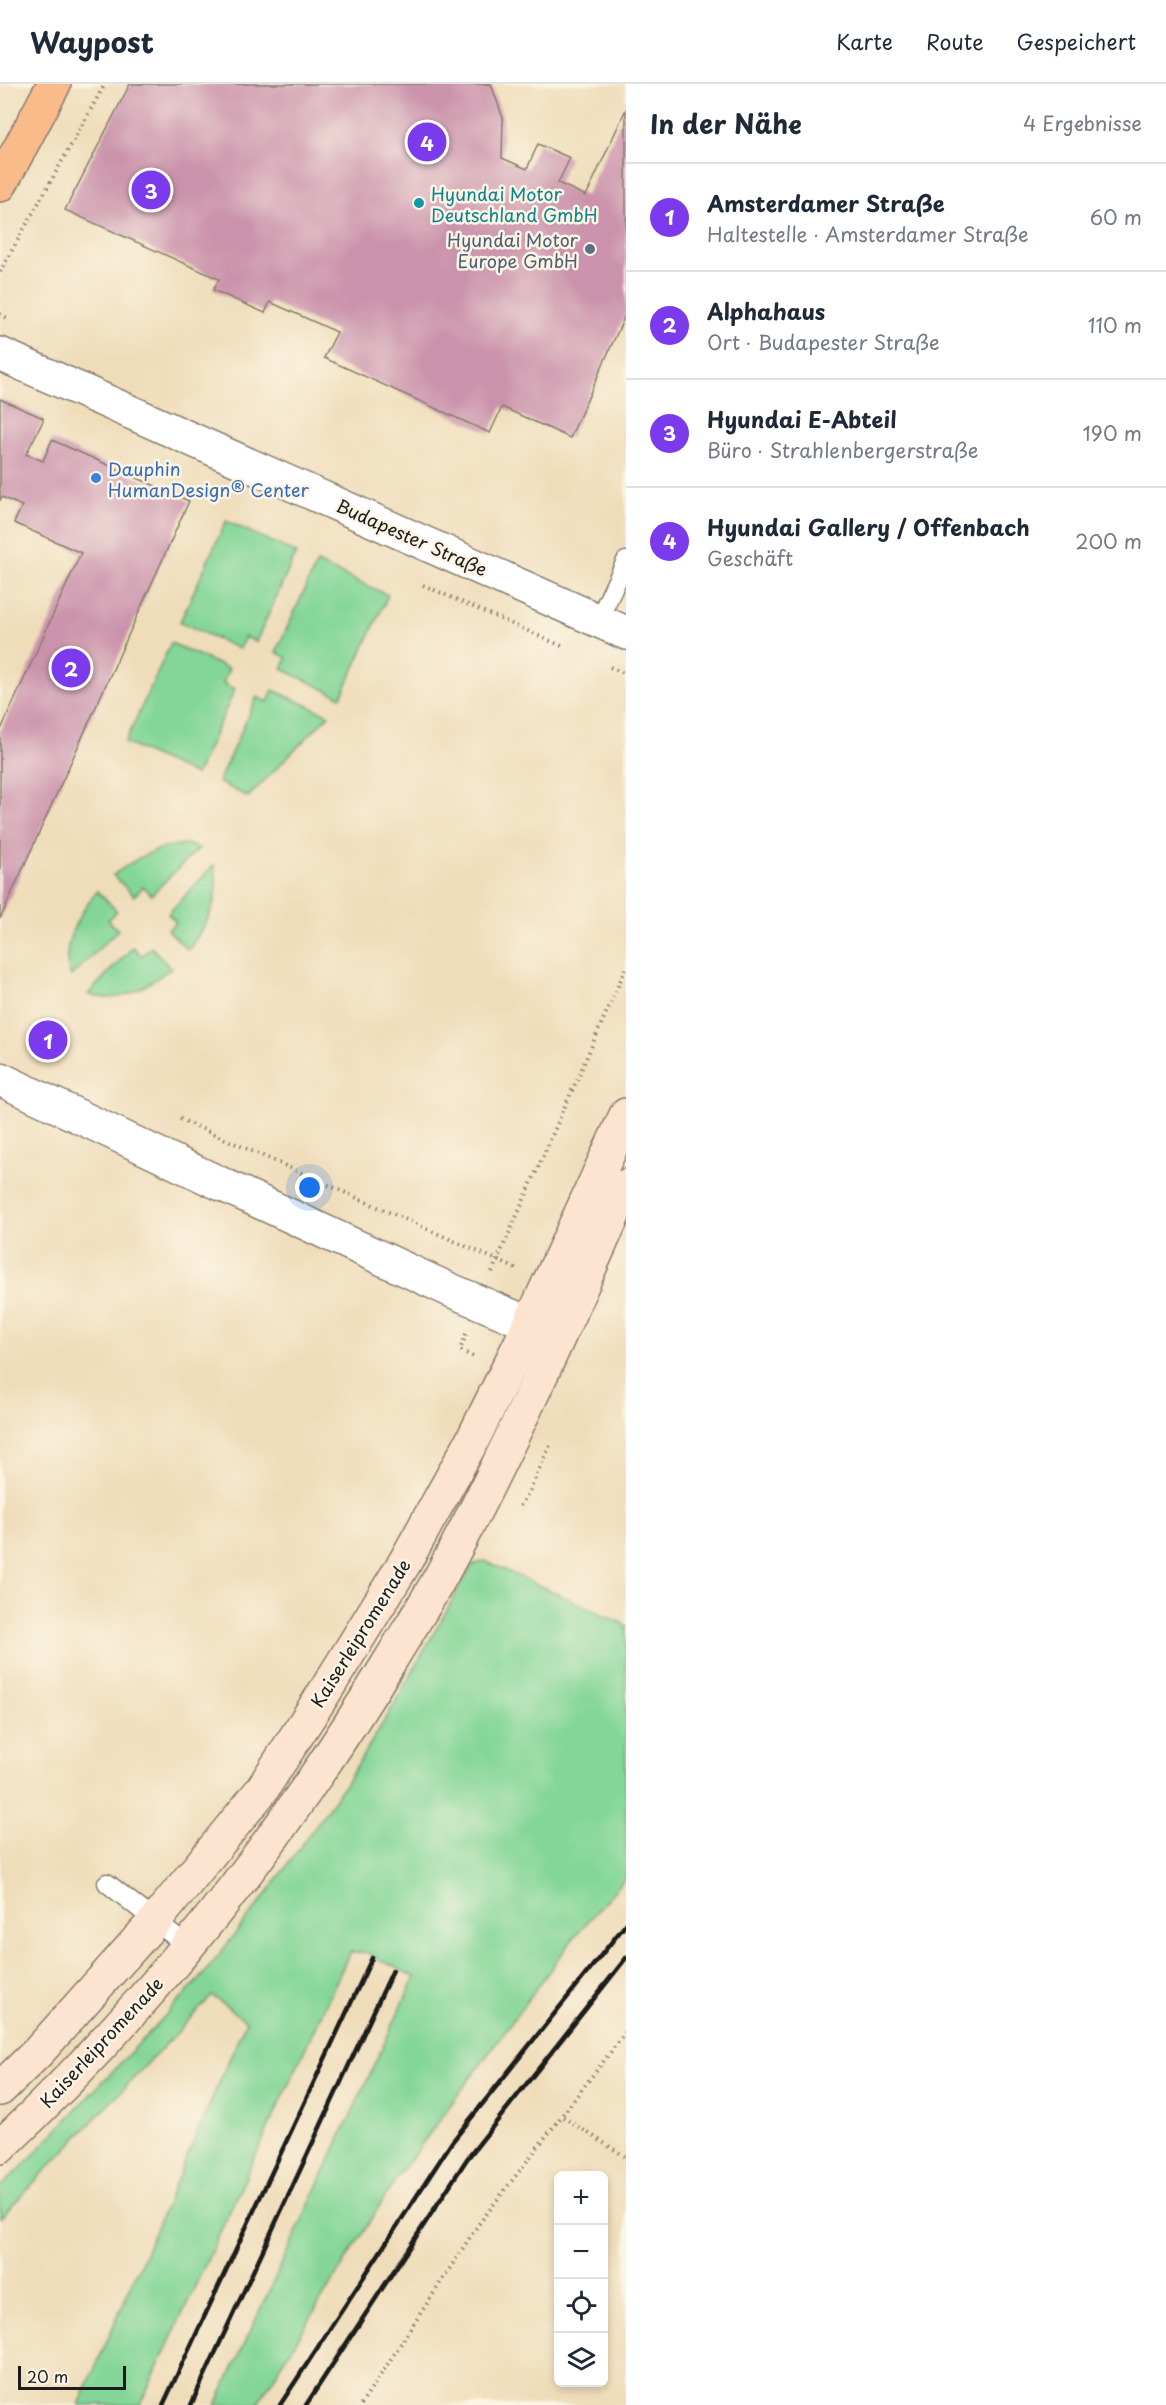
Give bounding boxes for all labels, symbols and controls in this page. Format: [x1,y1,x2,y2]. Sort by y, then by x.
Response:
text: Waypost [30,20,154,63]
text: Karte [836,25,893,57]
text: Route [926,25,984,57]
text: Gespeichert [1017,25,1136,57]
text: In der Nähe [650,104,802,143]
text: 4 Ergebnisse [1023,108,1142,138]
pin: 4 [408,120,446,164]
pin: 3 [132,168,170,212]
place label: Hyundai Motor Deutschland GmbH [431,180,598,228]
text: Amsterdamer Straße [707,186,945,219]
marker: Hyundai Motor Deutschland GmbH [412,196,426,210]
text: 1 [665,202,674,232]
text: 60 m [1090,202,1142,232]
text: Haltestelle · Amsterdamer Straße [707,219,1029,249]
place label: Hyundai Motor Europe GmbH [447,226,579,274]
marker: Hyundai Motor Europe GmbH [583,242,597,256]
text: Alphahaus [707,294,825,327]
text: 2 [662,310,677,340]
text: 110 m [1088,310,1142,340]
text: Ort · Budapester Straße [707,327,940,357]
text: Hyundai E-Abteil [707,402,896,435]
text: 3 [663,418,676,448]
text: 190 m [1083,418,1142,448]
text: Büro · Strahlenbergerstraße [707,435,978,465]
place label: Dauphin HumanDesign® Center [108,455,310,503]
marker: Dauphin HumanDesign® Center [89,471,103,485]
street label: Budapester Straße [332,492,492,582]
text: Hyundai Gallery / Offenbach [707,510,1030,543]
text: 4 [663,526,676,556]
text: 200 m [1075,526,1142,556]
text: Geschäft [707,543,793,573]
pin: 2 [52,646,90,690]
pin: 1 [28,1018,68,1062]
your location [295,1173,324,1202]
street label: Kaiserleipromenade [303,1554,417,1712]
street label: Kaiserleipromenade [33,1971,169,2113]
map controls [554,2171,608,2387]
button: + [554,2171,608,2225]
button: − [554,2225,608,2279]
button: locate [554,2279,608,2333]
button: layers [554,2333,608,2387]
scale bar [18,2363,126,2390]
text: 20 m [27,2364,68,2388]

